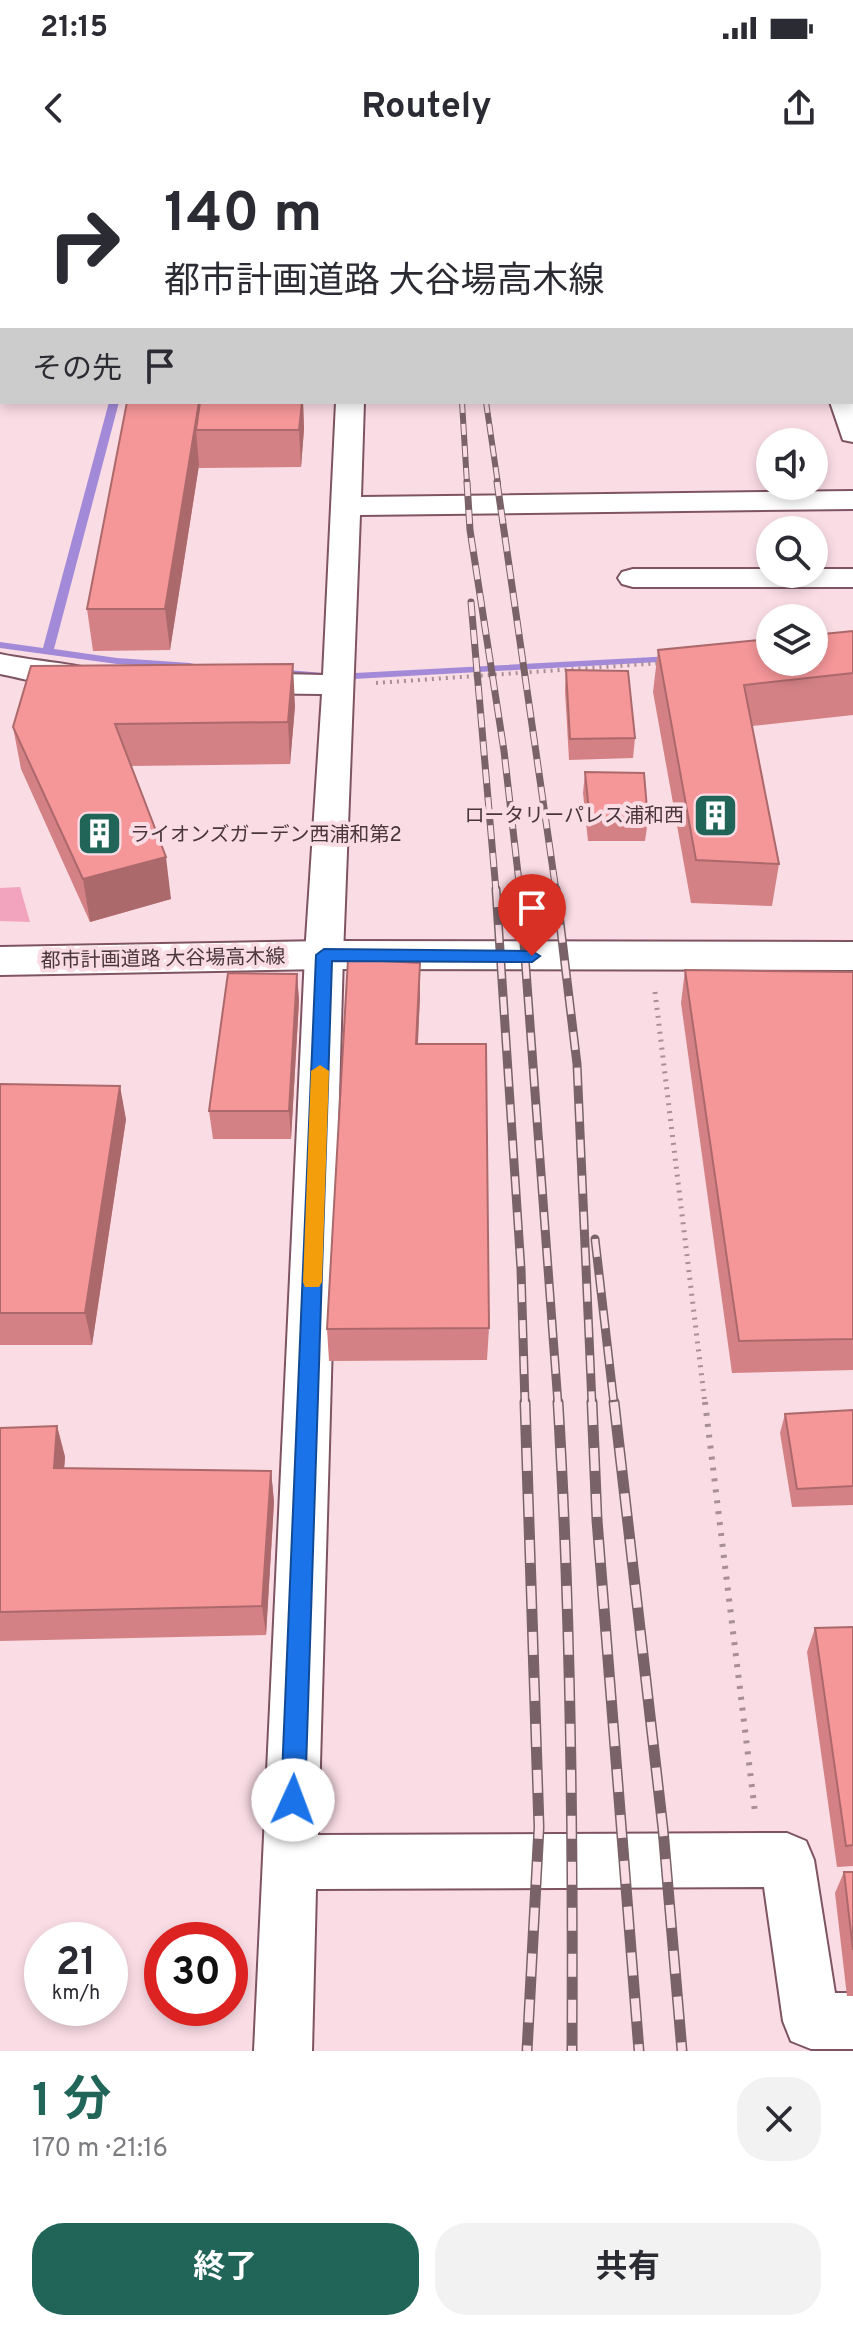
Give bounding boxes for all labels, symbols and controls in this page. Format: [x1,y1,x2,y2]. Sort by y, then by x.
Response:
text: 21:15 [40,10,108,47]
text: Routely [361,85,492,131]
icon: back [32,86,76,130]
icon: share [777,86,821,130]
text: 140 m [164,181,322,251]
icon: right [32,192,136,296]
text: 都市計画道路 大谷場高木線 [164,260,604,306]
icon: arrive [138,344,182,388]
text: その先 [32,352,122,389]
map controls [756,428,828,676]
button: sound [756,428,828,500]
button: search [756,516,828,588]
button: layers [756,604,828,676]
building icon: ロータリーパレス浦和西 [691,791,739,839]
place label: ロータリーパレス浦和西 [464,804,684,830]
building icon: ライオンズガーデン西浦和第2 [75,810,123,858]
place label: ライオンズガーデン西浦和第2 [130,823,402,849]
pin [498,874,566,956]
icon: arrive [510,886,554,930]
street label: 都市計画道路 大谷場高木線 [40,945,286,975]
position arrow [251,1758,335,1842]
speed limit sign: 30 [144,1922,248,2026]
text: 21 [56,1939,96,1989]
text: km/h [52,1981,100,2007]
text: 1 分 [32,2073,111,2133]
button: close [737,2077,821,2161]
text: 170 m · 21:16 [32,2133,168,2166]
button: 終了 [32,2223,419,2315]
button: 共有 [435,2223,821,2315]

